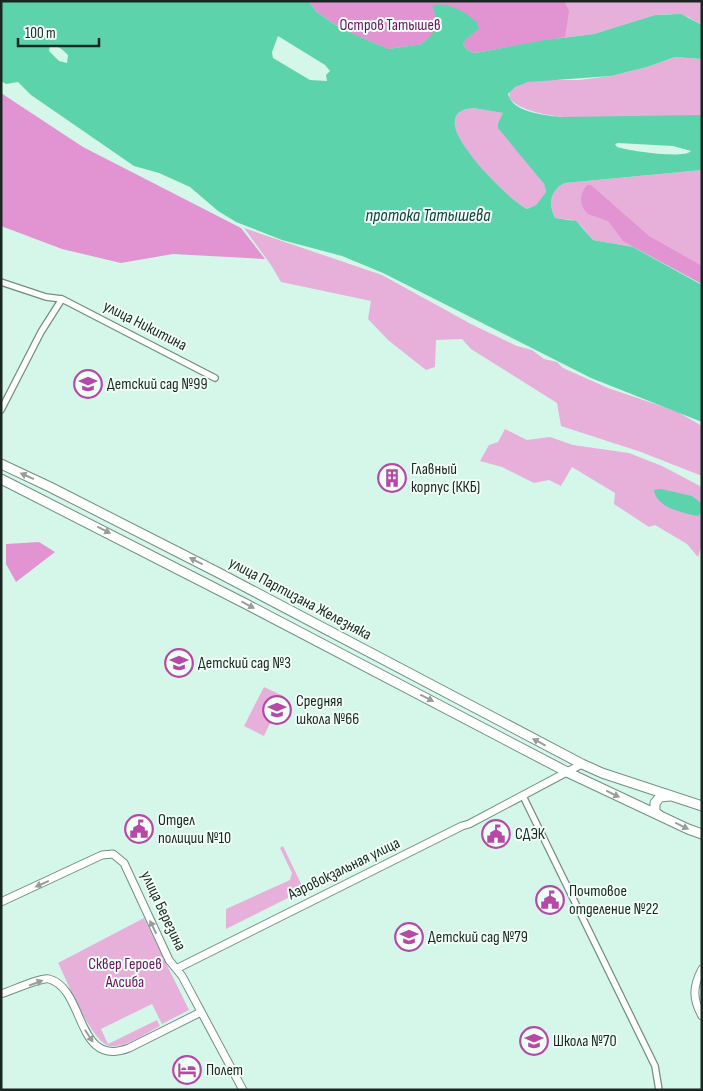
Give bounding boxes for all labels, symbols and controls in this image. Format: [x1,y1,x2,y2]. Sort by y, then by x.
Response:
scale bar [18,15,99,47]
park label: Остров Татышев [339,16,441,35]
text: 100 m [25,24,56,43]
water label: протока Татышева [366,205,491,226]
street label: улица Никитина [100,297,190,355]
school or university icon: Детский сад №99 [73,369,103,399]
place label: Детский сад №99 [107,375,207,394]
place label: Главный корпус (ККБ) [411,460,480,497]
building icon: Главный корпус (ККБ) [377,463,407,493]
one-way arrow [20,471,34,479]
one-way arrow [97,526,111,534]
street label: улица Партизана Железняка [226,553,374,645]
one-way arrow [189,557,203,565]
one-way arrow [241,601,255,609]
school or university icon: Детский сад №3 [164,648,194,678]
place label: Детский сад №3 [198,654,291,673]
place label: Средняя школа №66 [296,692,359,729]
one-way arrow [419,694,434,702]
school or university icon: Средняя школа №66 [262,695,292,725]
one-way arrow [532,738,546,746]
one-way arrow [606,790,620,798]
place label: Отдел полиции №10 [158,811,231,848]
public building icon: Отдел полиции №10 [124,814,154,844]
public building icon: СДЭК [481,819,511,849]
one-way arrow [674,822,689,830]
place label: СДЭК [515,825,546,844]
street label: Аэровокзальная улица [284,834,403,905]
street label: улица Березина [136,868,190,954]
one-way arrow [35,880,49,888]
place label: Почтовое отделение №22 [569,882,659,919]
public building icon: Почтовое отделение №22 [535,885,565,915]
one-way arrow [149,920,157,934]
school or university icon: Детский сад №79 [394,922,424,952]
place label: Детский сад №79 [428,928,528,947]
park label: Сквер Героев Алсиба [88,955,162,992]
one-way arrow [28,979,43,986]
school or university icon: Школа №70 [519,1026,549,1056]
one-way arrow [85,1029,94,1042]
place label: Школа №70 [553,1032,617,1051]
hotel icon: Полет [172,1055,202,1085]
place label: Полет [206,1061,243,1080]

